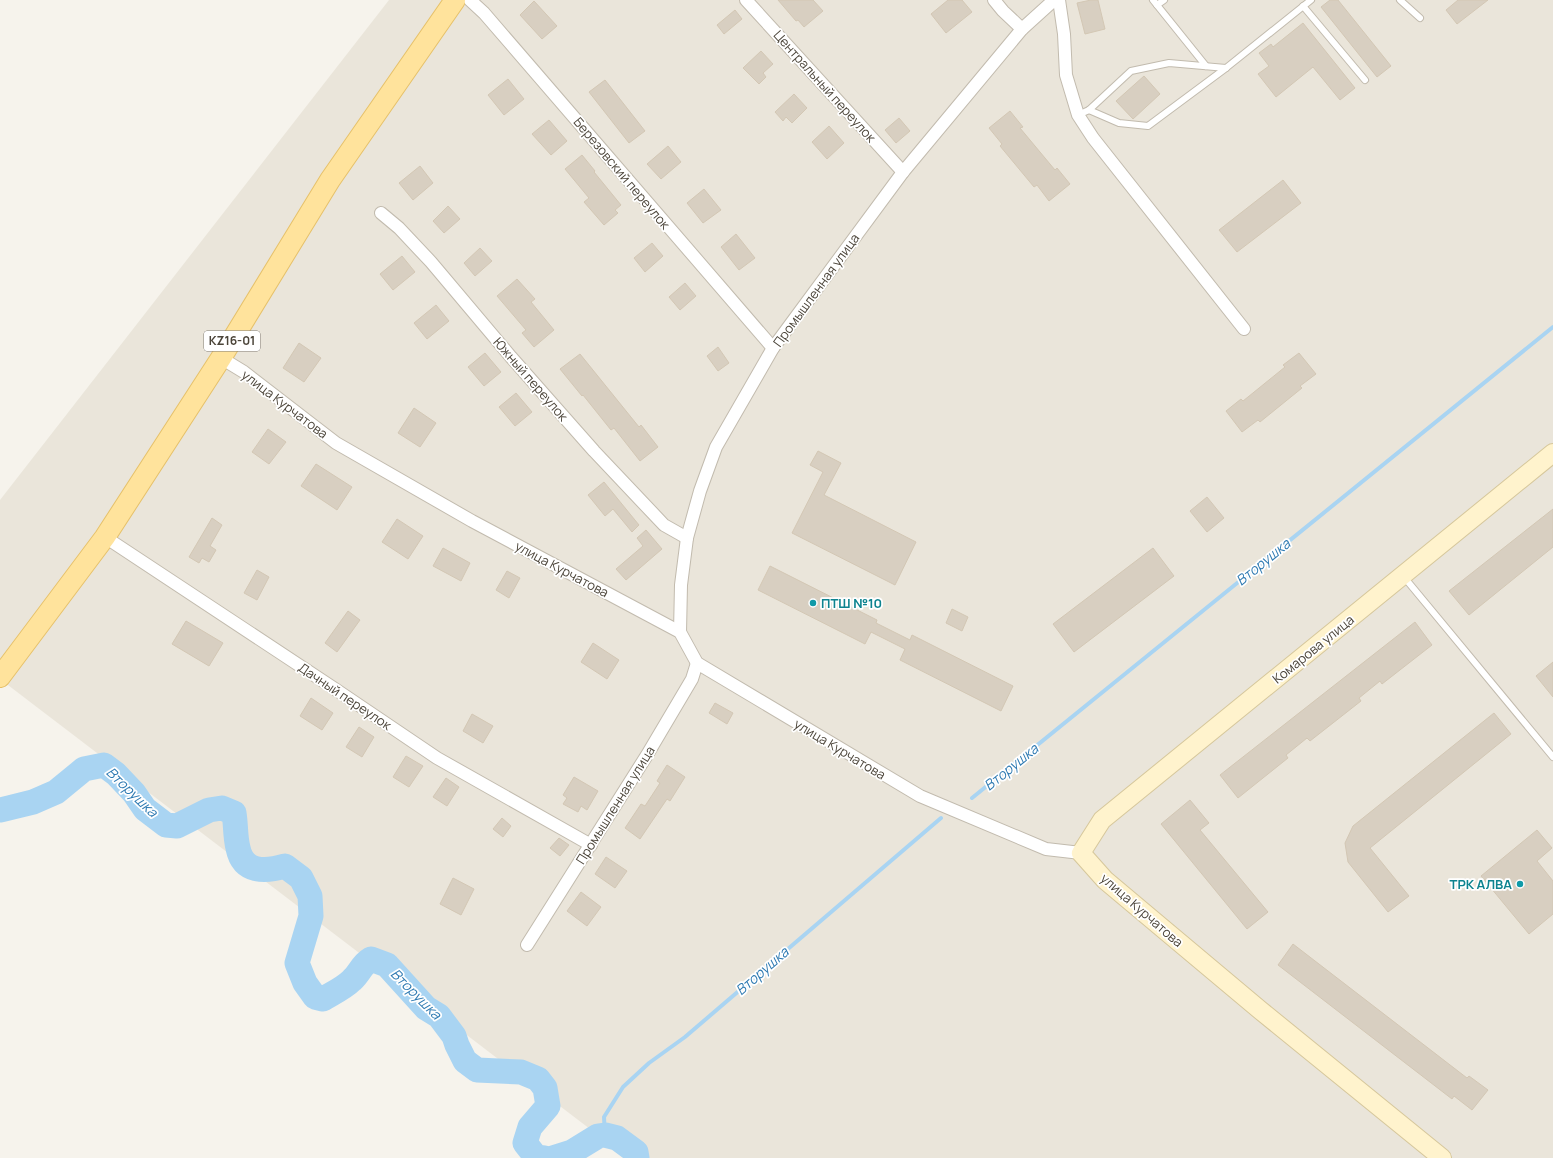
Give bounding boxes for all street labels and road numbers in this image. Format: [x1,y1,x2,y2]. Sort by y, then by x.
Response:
street label: Центральный переулок [770,26,881,146]
street label: Березовский переулок [570,113,675,233]
street label: Промышленная улица [769,230,863,350]
road number: KZ16-01 [204,331,260,351]
street label: Южный переулок [490,333,573,425]
street label: улица Курчатова [238,366,332,442]
street label: улица Курчатова [512,537,612,601]
street label: Комарова улица [1268,611,1358,687]
street label: Дачный переулок [295,658,396,734]
street label: улица Курчатова [791,715,889,783]
street label: Промышленная улица [571,743,659,867]
street label: улица Курчатова [1097,869,1187,951]

